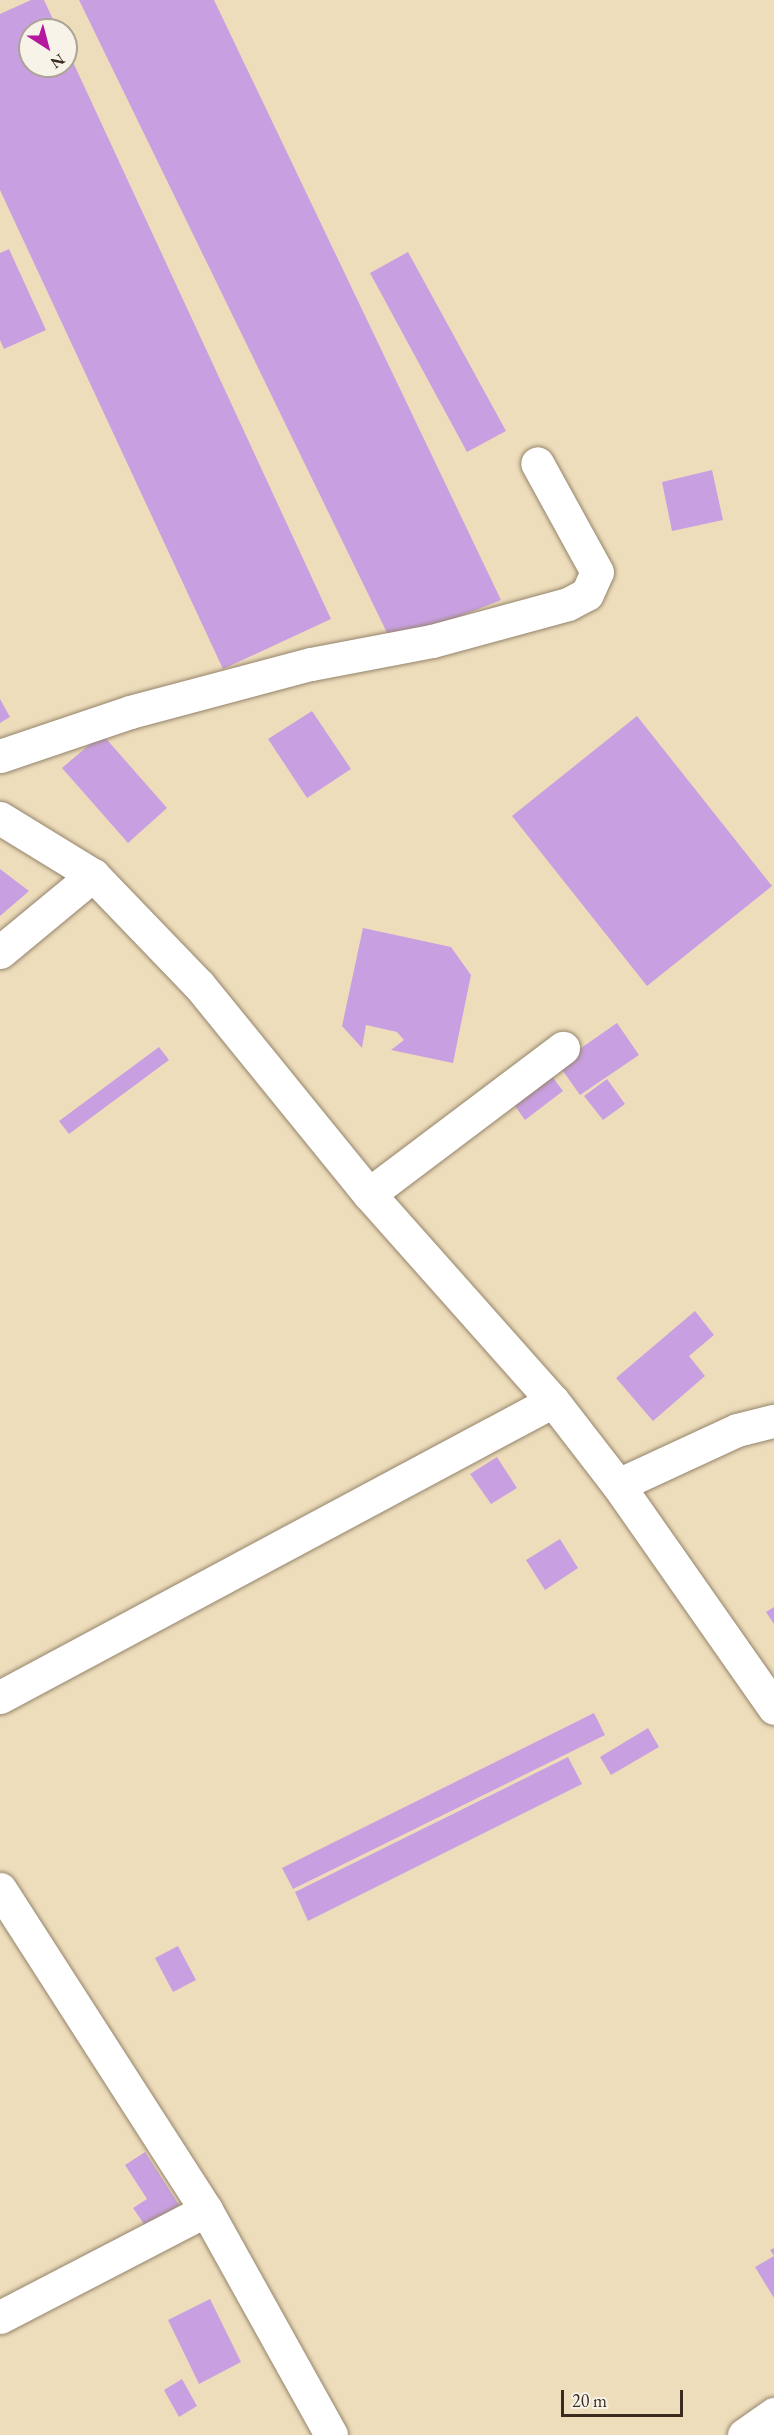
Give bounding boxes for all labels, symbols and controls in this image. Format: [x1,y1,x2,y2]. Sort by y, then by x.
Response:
north arrow [18,18,78,78]
text: N [46,49,69,74]
scale bar [564,2378,686,2416]
text: 20 m [572,2389,607,2412]

